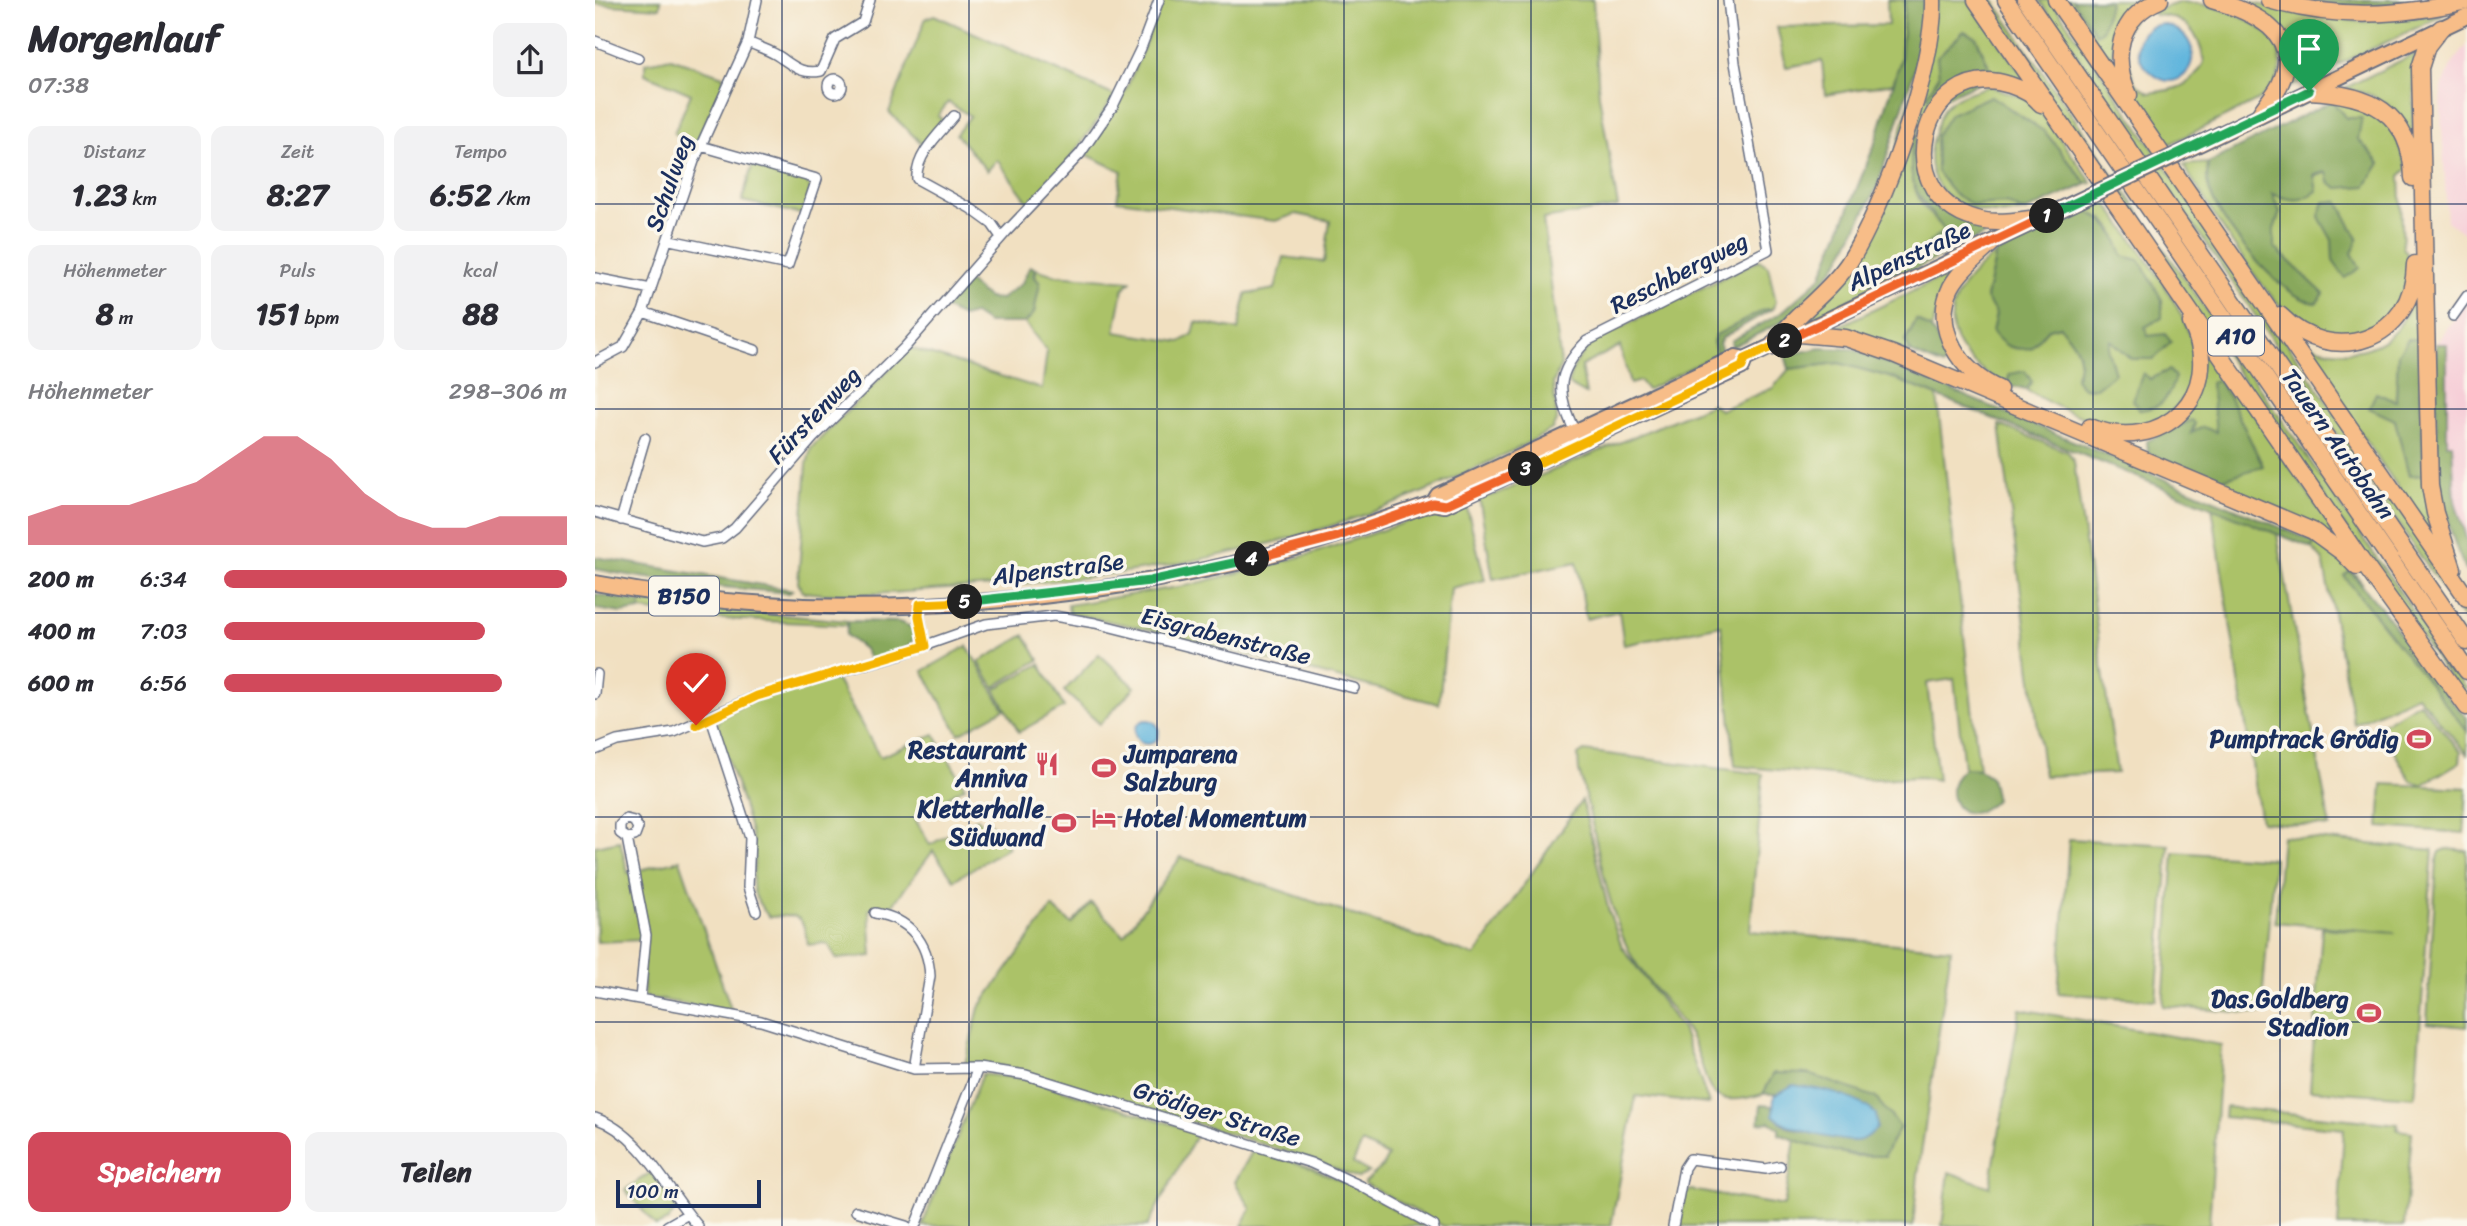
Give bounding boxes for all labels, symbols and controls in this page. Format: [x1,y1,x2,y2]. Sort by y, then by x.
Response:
text: Morgenlauf [28,5,220,72]
pin [2279,19,2339,91]
button: share [493,23,567,97]
icon: arrive [2290,30,2328,68]
text: 07:38 [28,65,89,106]
street label: Schulweg [633,129,705,237]
text: Distanz [83,135,146,168]
text: Zeit [281,135,314,168]
text: Tempo [454,135,507,168]
text: 1.23 [72,168,128,222]
text: 8:27 [267,168,328,222]
text: 6:52 [430,168,492,222]
text: km [128,182,157,215]
text: /km [492,182,531,215]
pin: 1 [2029,198,2065,234]
text: 1 [2042,199,2051,232]
street label: Alpenstraße [1839,209,1978,303]
street label: Reschbergweg [1603,220,1755,326]
text: Höhenmeter [63,254,166,287]
text: Puls [280,254,315,287]
text: kcal [463,254,498,287]
text: 8 [96,287,114,341]
text: 151 [255,287,300,341]
text: 88 [462,287,499,341]
text: m [114,301,133,334]
text: bpm [300,301,340,334]
road number: A10 [2208,316,2264,356]
pin: 2 [1767,324,1803,358]
text: 2 [1779,324,1790,357]
street label: Fürstenweg [757,356,871,474]
street label: Tauern Autobahn [2270,359,2406,529]
text: Höhenmeter [28,371,152,412]
text: 298–306 m [449,371,567,412]
pin: 3 [1509,452,1543,486]
text: 3 [1520,452,1531,485]
street label: Alpenstraße [989,540,1127,598]
pin: 4 [1235,542,1269,576]
text: 4 [1246,542,1257,575]
text: 200 m [28,559,94,600]
text: 6:34 [140,559,187,600]
road number: B150 [649,576,719,616]
pin: 5 [947,584,983,620]
text: 5 [959,585,970,618]
street label: Eisgrabenstraße [1137,595,1315,677]
text: 400 m [28,611,95,652]
text: 7:03 [140,611,187,652]
pin [666,653,726,725]
text: 600 m [28,663,94,704]
text: 6:56 [140,663,187,704]
icon: check [677,664,715,702]
place label: Pumptrack Grödig [2210,718,2399,760]
sports icon: Pumptrack Grödig [2405,725,2433,753]
place label: Restaurant Anniva [907,729,1028,799]
place label: Jumparena Salzburg [1122,733,1238,803]
restaurant icon: Restaurant Anniva [1033,750,1061,778]
sports icon: Jumparena Salzburg [1090,754,1118,782]
place label: Kletterhalle Südwand [917,788,1046,858]
place label: Hotel Momentum [1124,797,1307,839]
hotel icon: Hotel Momentum [1090,804,1118,832]
sports icon: Kletterhalle Südwand [1050,809,1078,837]
place label: Das.Goldberg Stadion [2211,978,2349,1048]
sports icon: Das.Goldberg Stadion [2355,999,2383,1027]
street label: Grödiger Straße [1128,1069,1306,1159]
button: Speichern [28,1132,291,1212]
button: Teilen [305,1132,567,1212]
text: 100 m [627,1175,679,1208]
scale bar [616,1177,761,1209]

